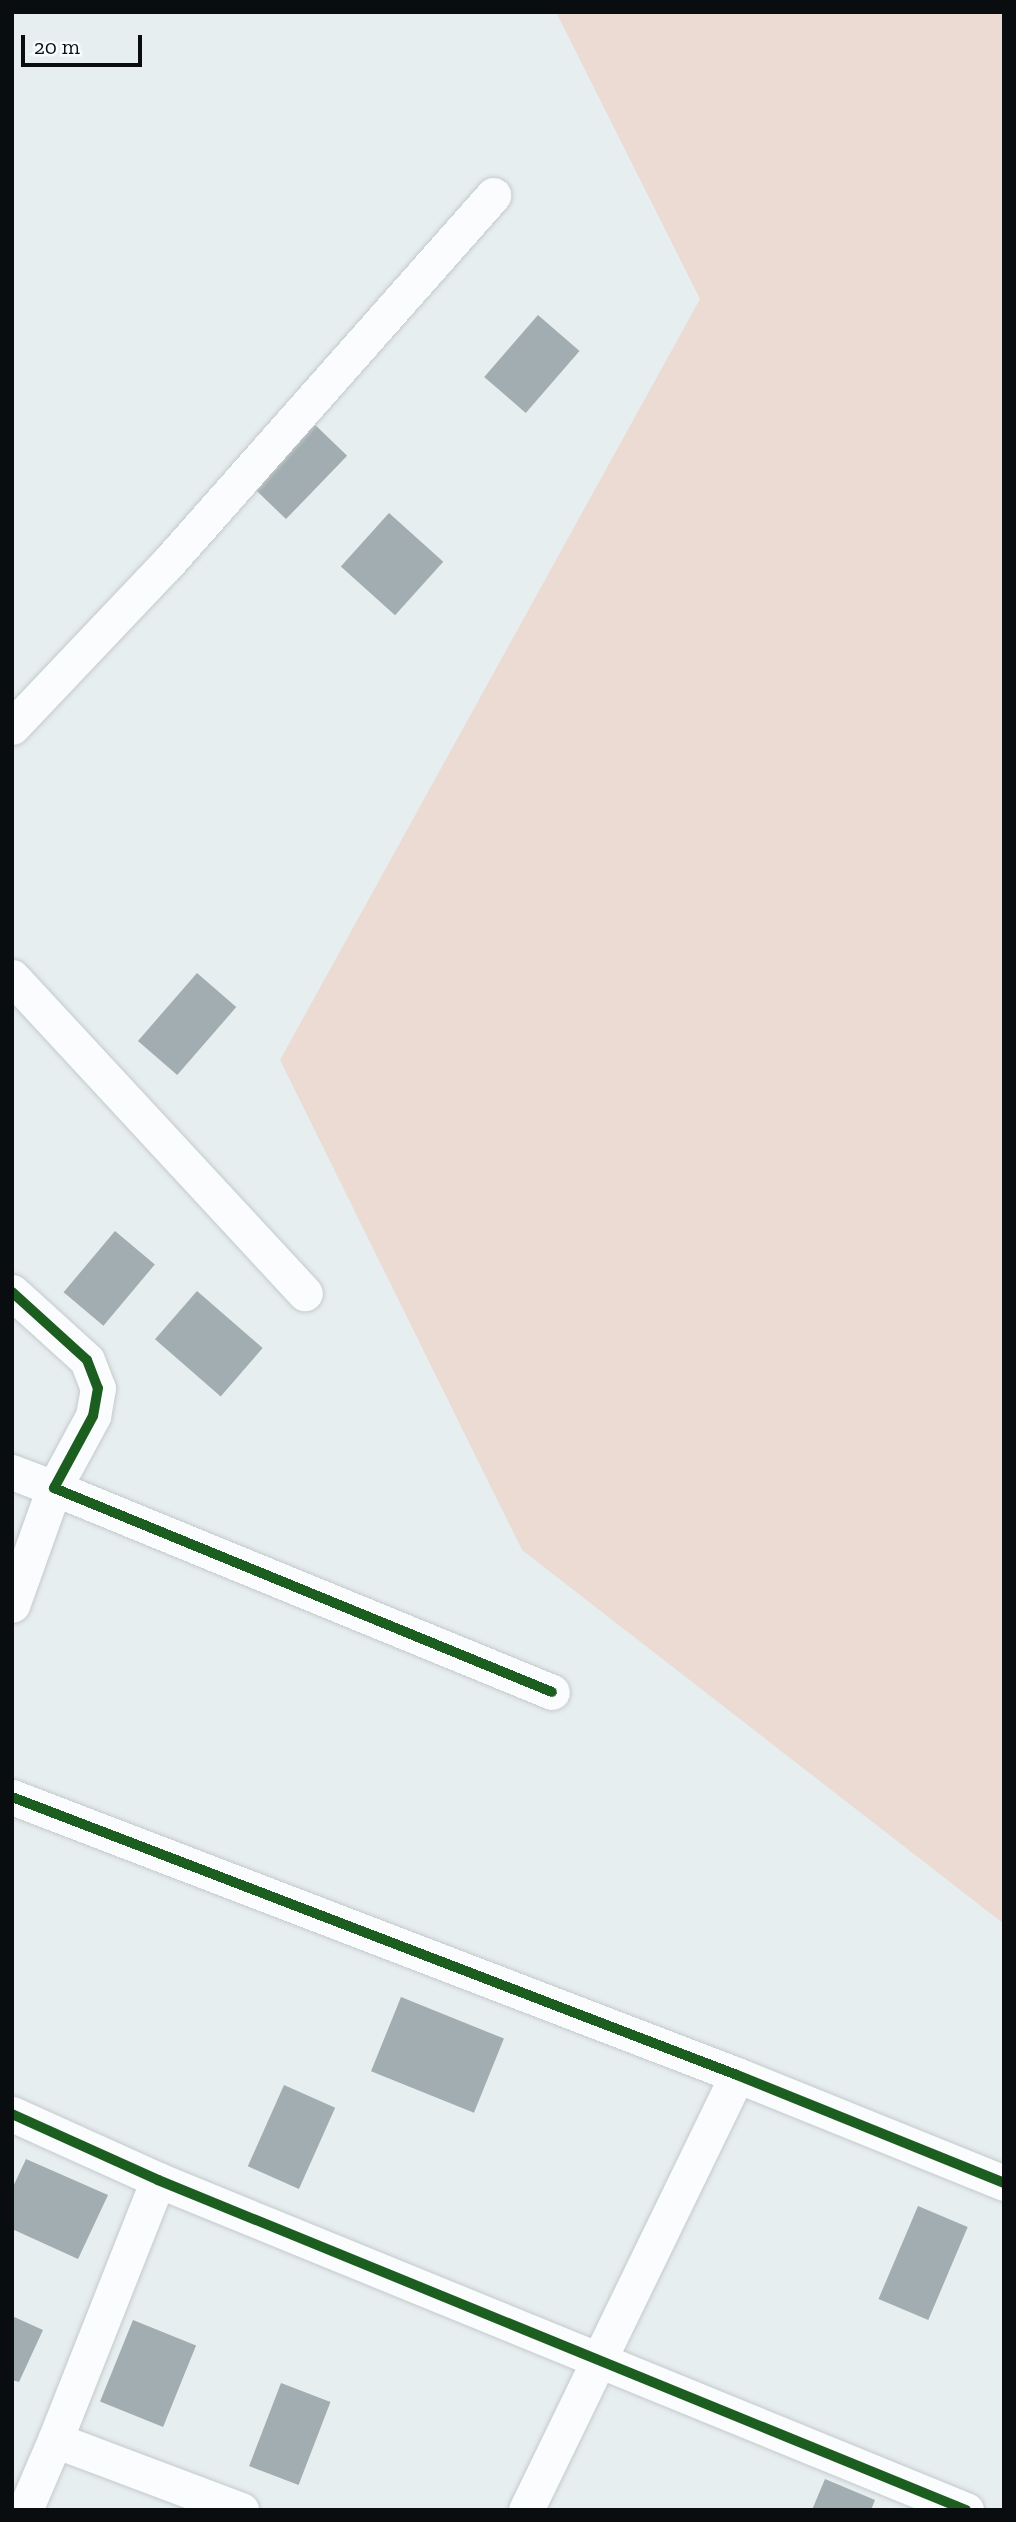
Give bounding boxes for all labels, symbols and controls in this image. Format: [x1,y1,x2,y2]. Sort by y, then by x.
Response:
scale bar [24,21,145,65]
text: 20 m [34,34,80,59]

